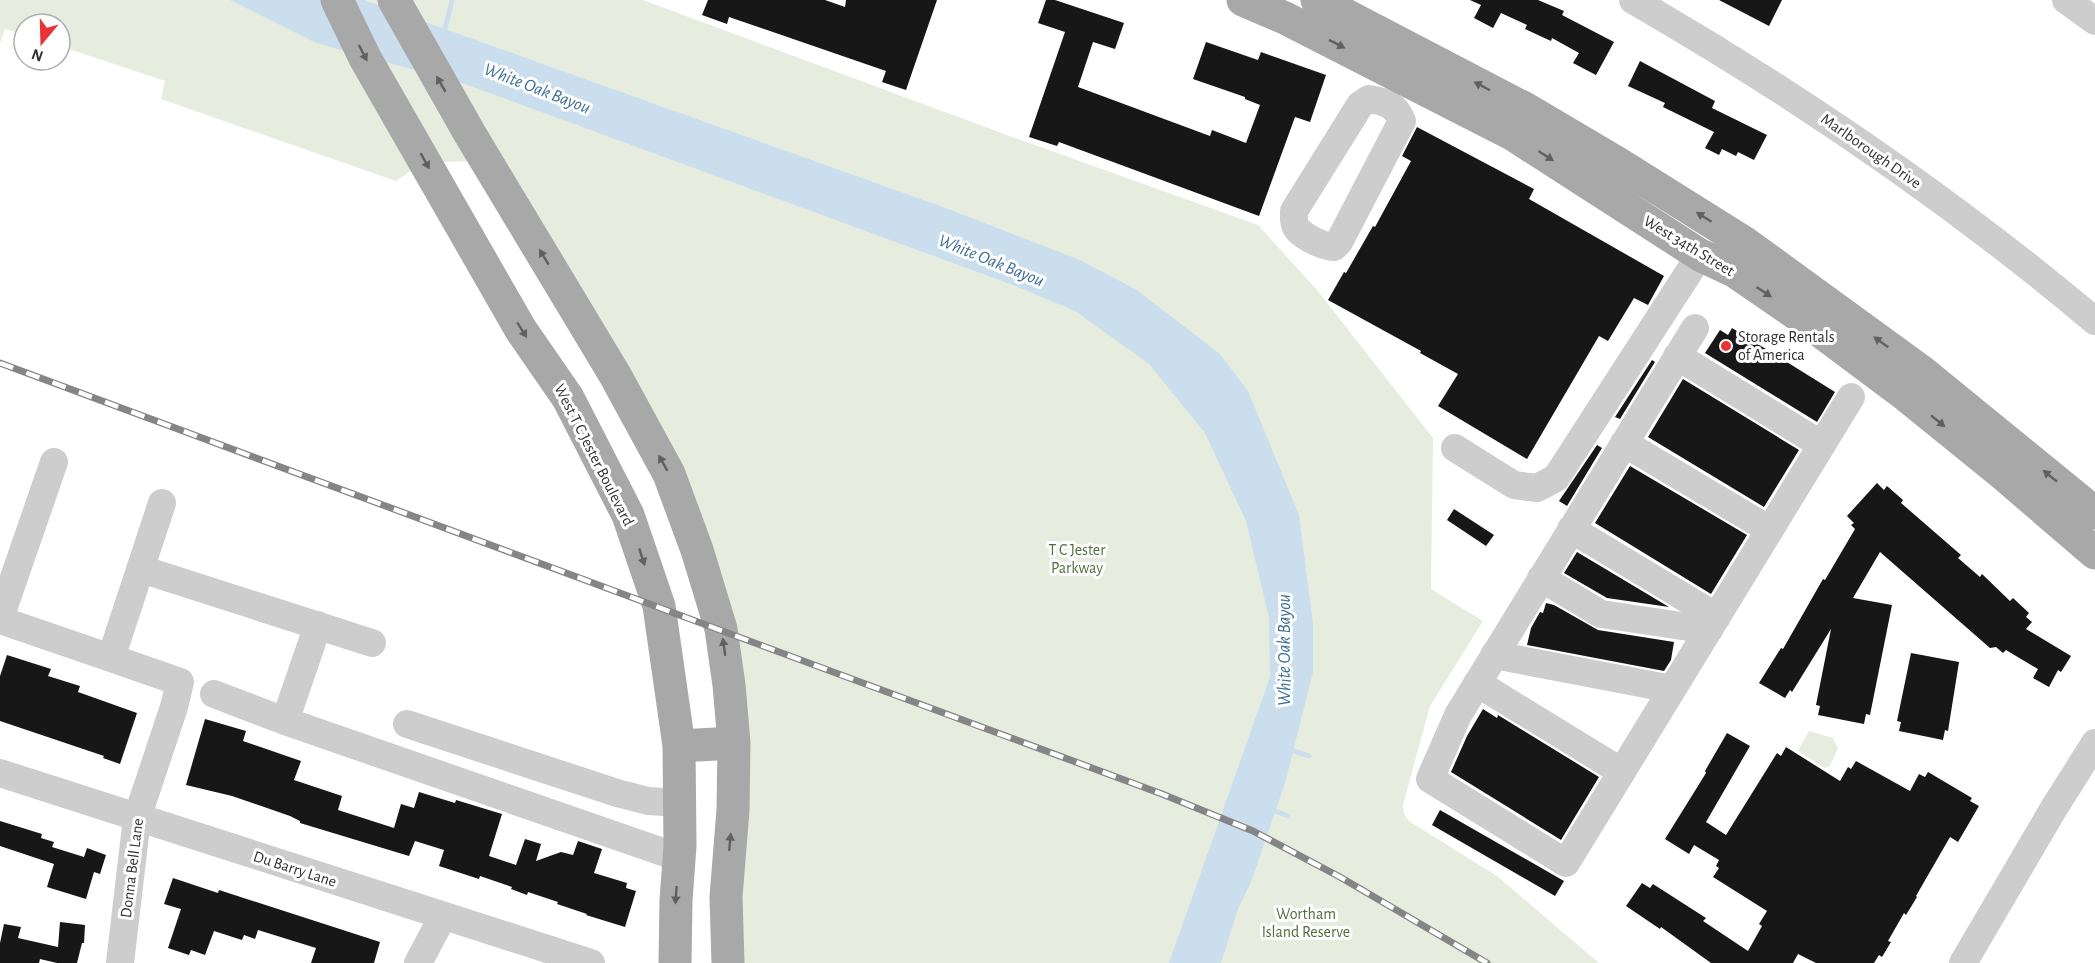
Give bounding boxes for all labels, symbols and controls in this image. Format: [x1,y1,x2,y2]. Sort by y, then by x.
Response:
north arrow [12,12,72,72]
one-way arrow [1329,39,1346,49]
one-way arrow [358,44,367,61]
text: N [30,46,45,65]
water label: White Oak Bayou [481,61,593,117]
one-way arrow [436,76,447,92]
one-way arrow [1474,82,1491,91]
street label: Marlborough Drive [1818,111,1924,191]
one-way arrow [1538,150,1554,161]
one-way arrow [420,153,430,170]
one-way arrow [1696,212,1712,223]
street label: West 34th Street [1641,213,1737,279]
water label: White Oak Bayou [936,232,1046,290]
one-way arrow [539,249,550,265]
one-way arrow [1756,287,1773,298]
one-way arrow [516,322,527,338]
place label: Storage Rentals of America [1738,329,1835,363]
one-way arrow [1873,336,1889,348]
marker: Storage Rentals of America [1719,339,1733,353]
street label: West T C Jester Boulevard [551,381,637,529]
one-way arrow [1930,414,1945,427]
one-way arrow [658,454,668,471]
one-way arrow [2042,470,2058,483]
park label: T C Jester Parkway [1049,542,1106,577]
one-way arrow [638,548,648,566]
water label: White Oak Bayou [1276,594,1294,706]
one-way arrow [719,638,728,657]
street label: Donna Bell Lane [118,817,146,919]
one-way arrow [725,832,735,851]
street label: Du Barry Lane [251,848,339,891]
one-way arrow [672,885,681,904]
park label: Wortham Island Reserve [1262,906,1350,940]

